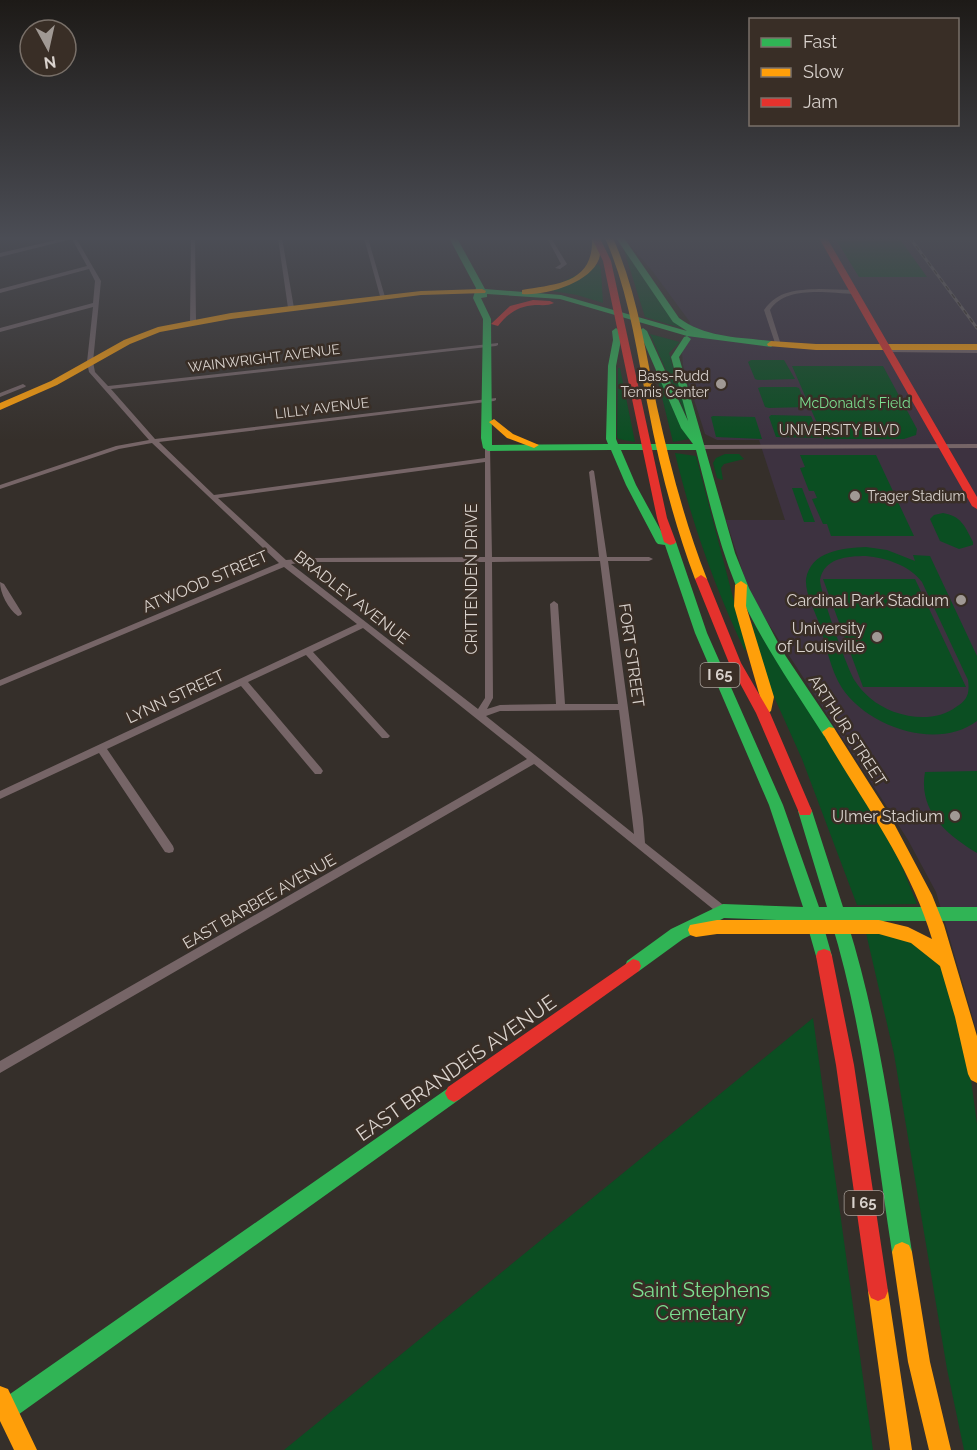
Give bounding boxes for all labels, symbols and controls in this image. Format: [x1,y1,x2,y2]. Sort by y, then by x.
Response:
north arrow [18,18,78,78]
legend [749,18,959,126]
text: Fast [803,31,837,52]
text: N [43,52,57,73]
text: Slow [803,61,844,82]
text: Jam [803,91,838,112]
street label: WAINWRIGHT AVENUE [187,341,341,375]
place label: Bass-Rudd Tennis Center [620,368,709,400]
marker: Bass-Rudd Tennis Center [714,377,728,391]
street label: LILLY AVENUE [274,394,370,422]
park label: McDonald's Field [799,395,911,411]
street label: UNIVERSITY BLVD [779,422,899,438]
place label: Trager Stadium [867,488,965,504]
marker: Trager Stadium [848,489,862,503]
street label: CRITTENDEN DRIVE [462,503,481,655]
street label: ATWOOD STREET [140,546,271,616]
street label: BRADLEY AVENUE [290,547,413,648]
place label: Cardinal Park Stadium [786,591,949,610]
marker: Cardinal Park Stadium [954,593,968,607]
street label: FORT STREET [615,602,648,708]
place label: University of Louisville [777,619,865,656]
marker: University of Louisville [870,630,884,644]
road number: I 65 [700,663,740,687]
street label: LYNN STREET [123,665,227,727]
street label: ARTHUR STREET [805,671,891,790]
place label: Ulmer Stadium [832,807,943,826]
marker: Ulmer Stadium [948,809,962,823]
street label: EAST BARBEE AVENUE [179,850,339,953]
street label: EAST BRANDEIS AVENUE [351,990,561,1146]
road number: I 65 [844,1191,884,1215]
park label: Saint Stephens Cemetary [632,1278,770,1325]

